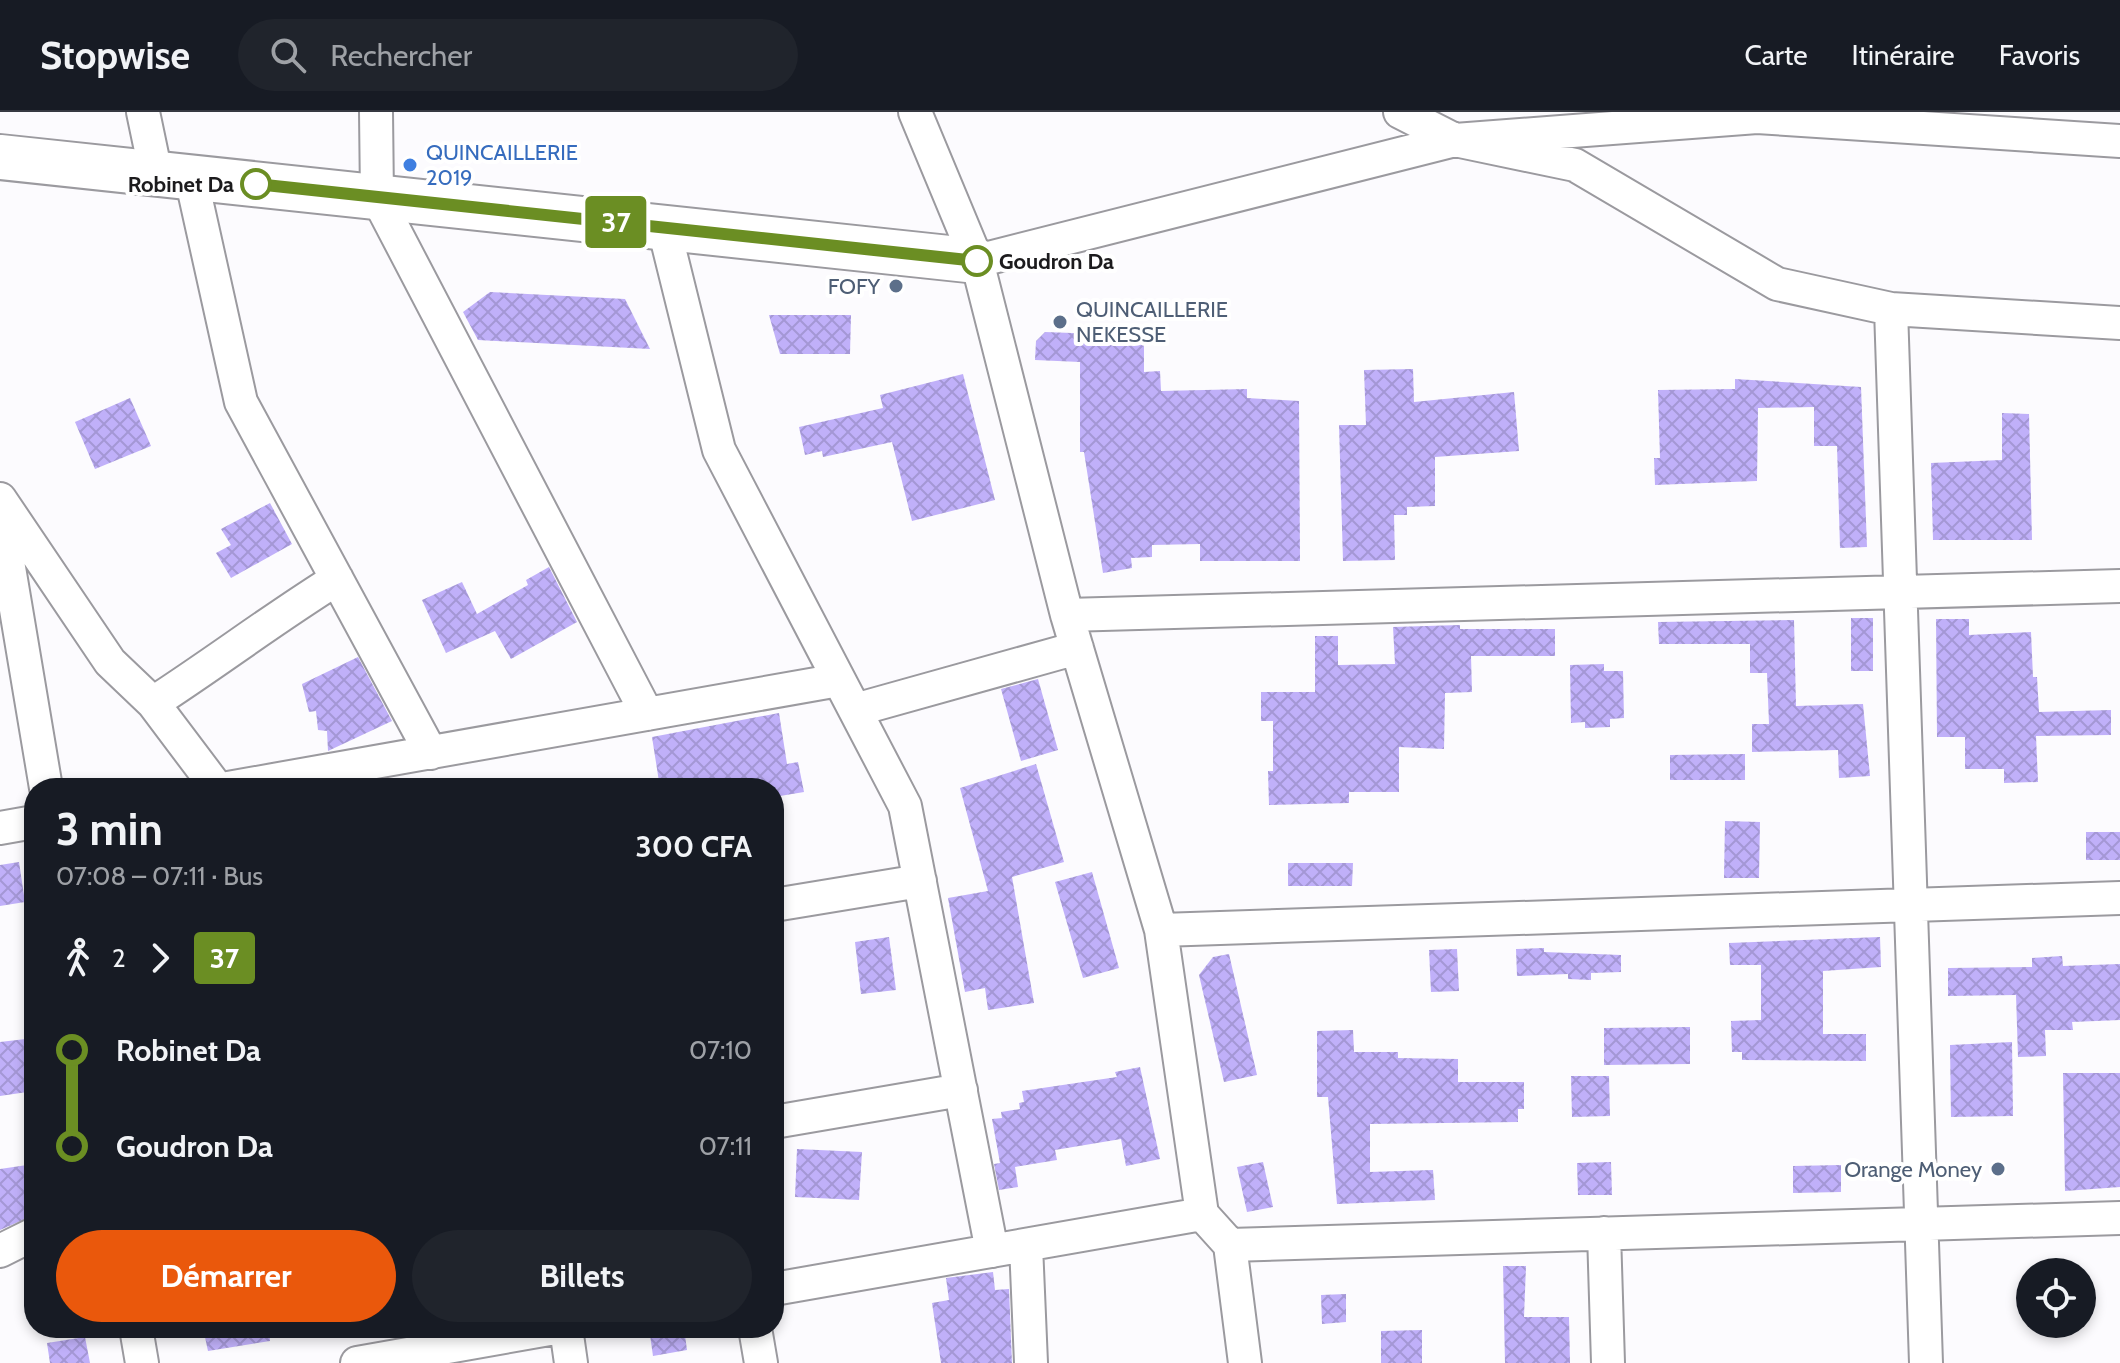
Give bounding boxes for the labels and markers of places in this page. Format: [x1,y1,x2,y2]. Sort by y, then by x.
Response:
place label: QUINCAILLERIE 2019 [426,139,578,191]
marker: QUINCAILLERIE 2019 [401,156,419,174]
marker: Robinet Da [241,169,271,199]
place label: Robinet Da [128,171,234,198]
marker: Goudron Da [962,246,992,276]
place label: Goudron Da [999,248,1114,275]
place label: FOFY [828,273,881,300]
marker: FOFY [887,277,905,295]
place label: QUINCAILLERIE NEKESSE [1076,296,1228,348]
marker: QUINCAILLERIE NEKESSE [1051,313,1069,331]
place label: Orange Money [1844,1156,1982,1183]
marker: Orange Money [1989,1160,2007,1178]

